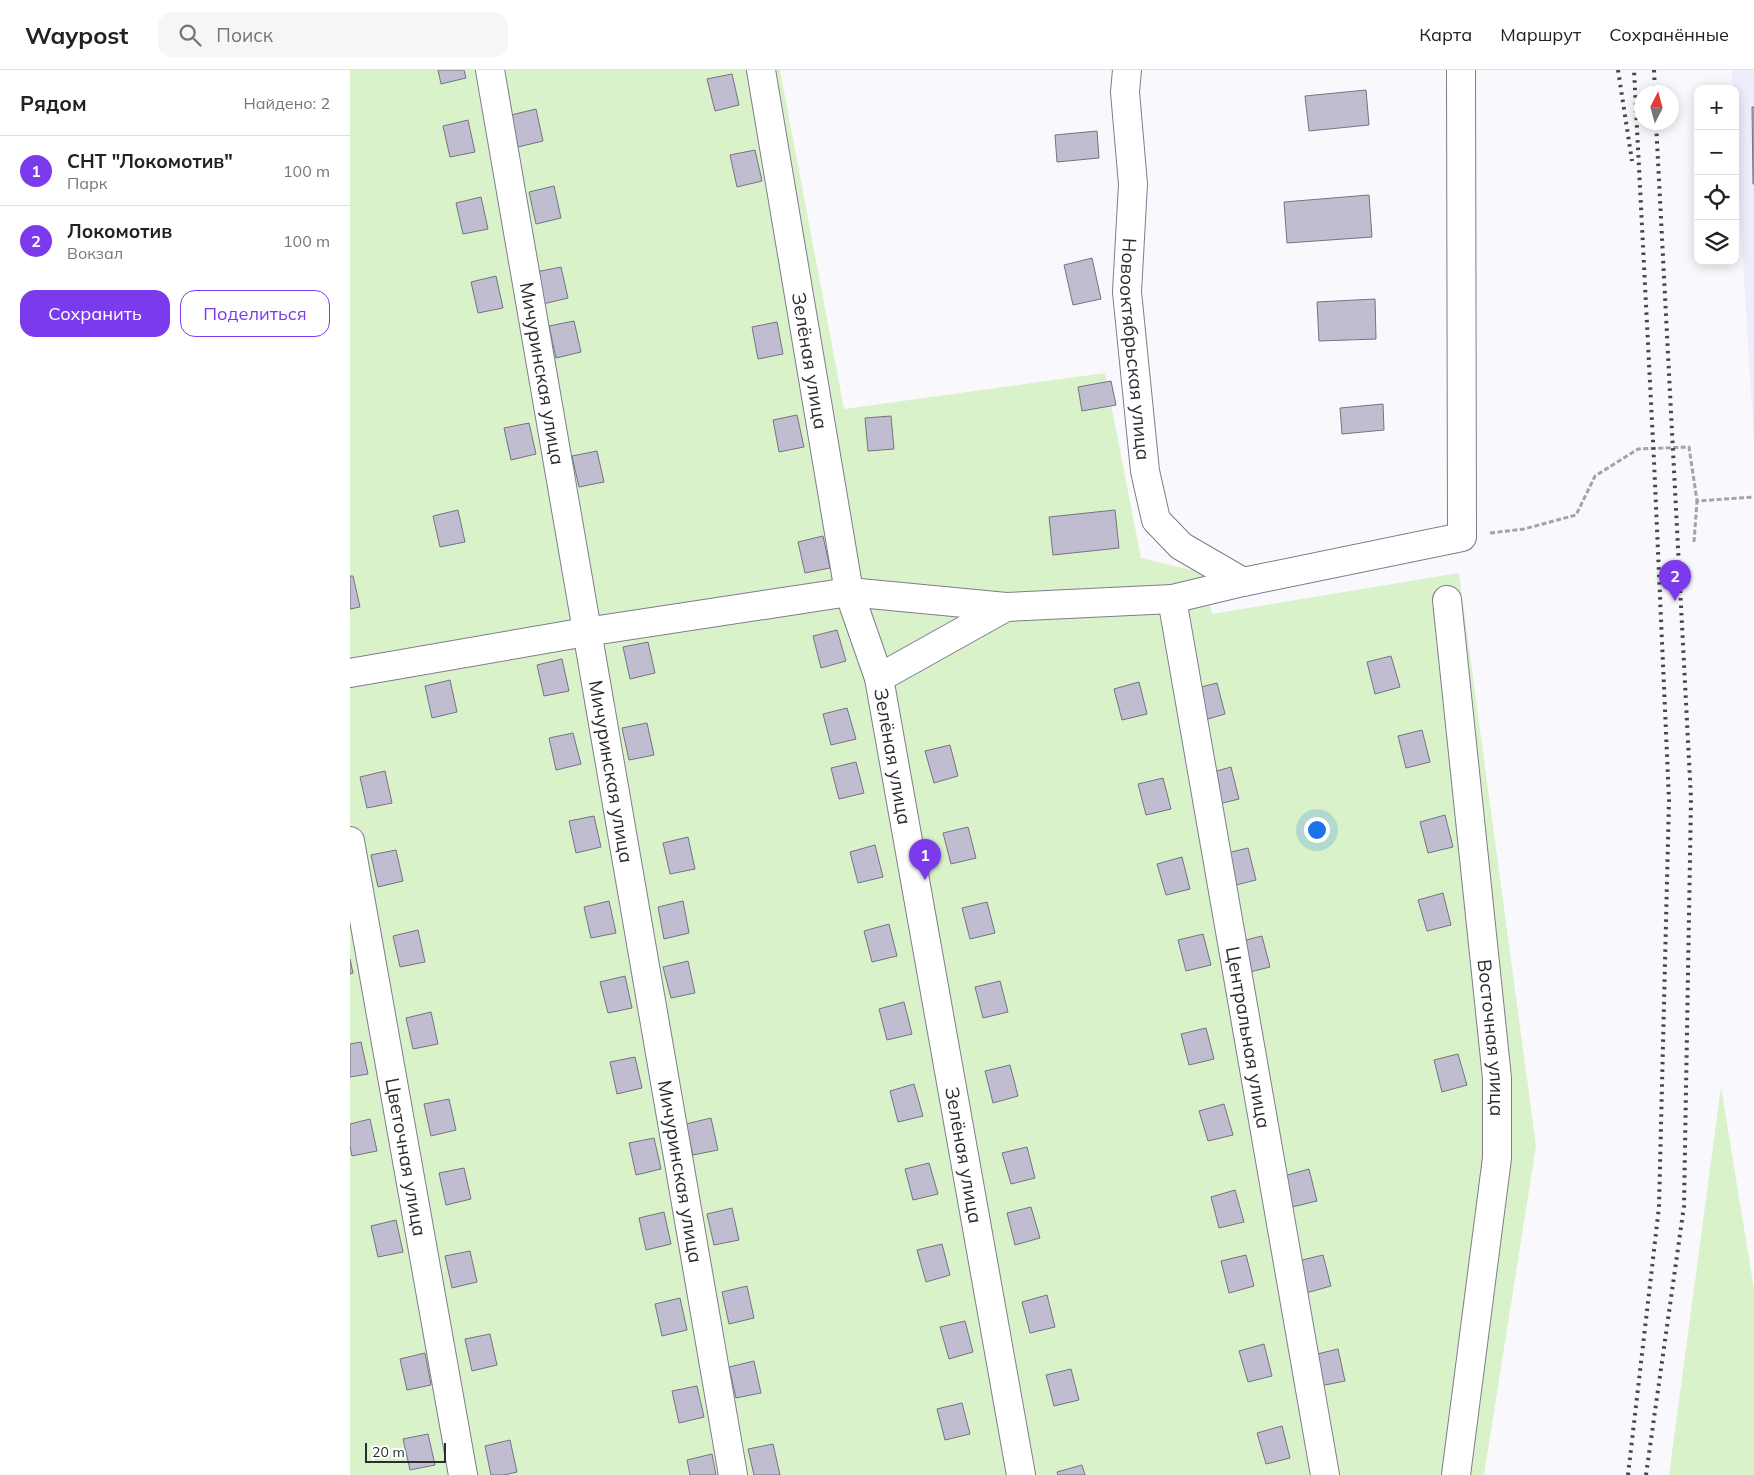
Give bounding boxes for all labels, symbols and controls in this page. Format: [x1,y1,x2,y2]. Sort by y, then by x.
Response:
search box [158,12,508,57]
text: Waypost [25,20,128,50]
icon: search [176,21,204,49]
text: Поиск [216,23,273,47]
text: Карта [1419,23,1472,46]
text: Маршрут [1500,23,1581,46]
text: Сохранённые [1609,23,1729,46]
north arrow [1634,85,1679,130]
map controls [1694,85,1739,265]
button: + [1694,85,1739,130]
text: Рядом [20,90,87,116]
text: Найдено: 2 [244,93,330,113]
button: − [1694,130,1739,175]
text: СНТ "Локомотив" [67,149,233,173]
text: 1 [31,161,41,181]
text: 100 m [283,161,330,181]
text: Парк [67,173,107,193]
button: locate [1694,175,1739,220]
text: Локомотив [67,219,172,243]
button: layers [1694,220,1739,265]
text: 2 [31,231,41,251]
text: 100 m [283,231,330,251]
street label: Новооктябрьская улица [1115,237,1156,461]
text: Вокзал [67,243,123,263]
street label: Мичуринская улица [515,280,570,467]
button: Сохранить [20,290,170,337]
button: Поделиться [180,290,330,337]
street label: Зелёная улица [787,291,833,431]
pin: 2 [1659,560,1691,601]
street label: Мичуринская улица [584,678,639,865]
street label: Зелёная улица [869,686,917,827]
your location [1304,817,1330,843]
pin: 1 [909,839,941,880]
street label: Центральная улица [1221,944,1276,1130]
street label: Восточная улица [1473,958,1509,1116]
street label: Цветочная улица [380,1076,432,1238]
street label: Мичуринская улица [653,1078,708,1265]
street label: Зелёная улица [940,1085,988,1225]
scale bar [365,1440,446,1463]
text: 20 m [372,1443,405,1461]

